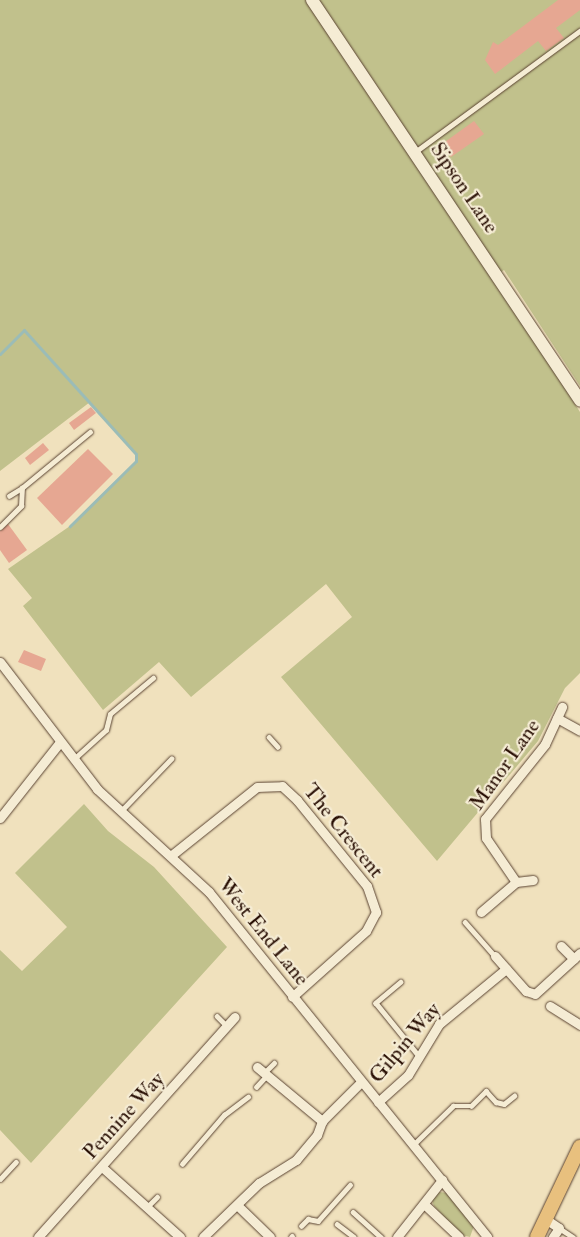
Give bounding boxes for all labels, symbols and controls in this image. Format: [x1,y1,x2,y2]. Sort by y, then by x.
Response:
street label: Sipson Lane [425,138,503,238]
street label: Manor Lane [464,715,546,815]
street label: The Crescent [298,779,388,883]
street label: West End Lane [212,873,314,991]
street label: Gilpin Way [364,998,446,1088]
street label: Pennine Way [78,1067,170,1165]

